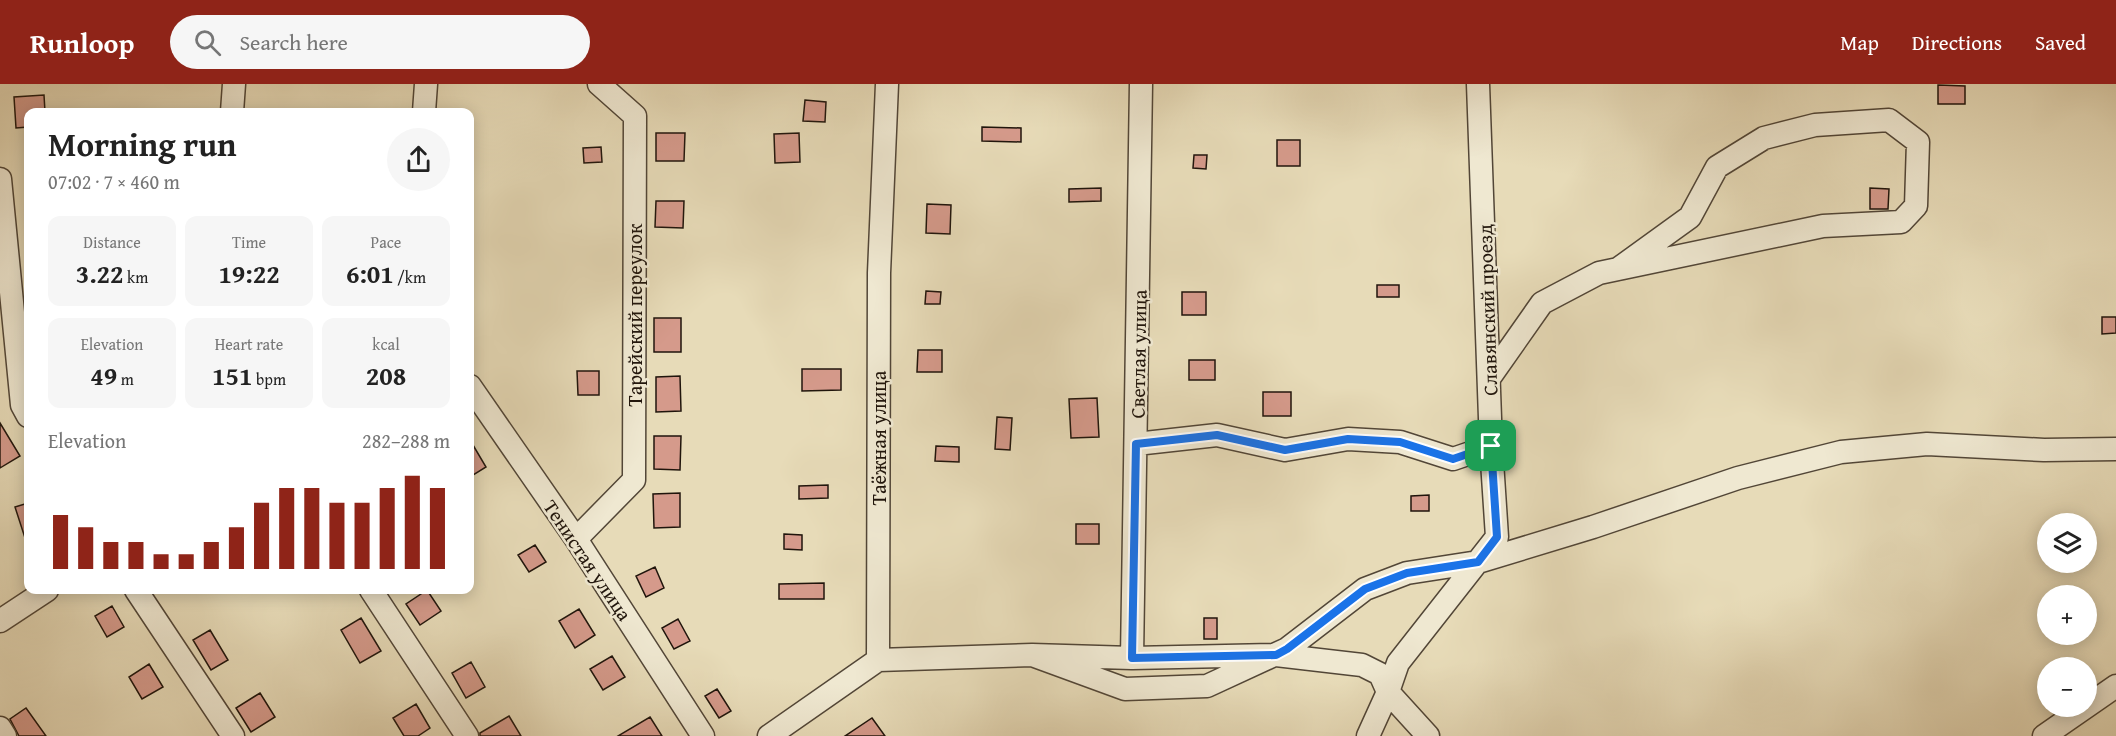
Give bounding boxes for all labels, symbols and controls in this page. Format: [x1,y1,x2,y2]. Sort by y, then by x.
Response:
search box [170,15,590,69]
text: Runloop [30,22,134,63]
icon: search [191,26,224,59]
text: Search here [239,26,348,58]
text: Map [1840,27,1879,58]
text: Directions [1912,27,2002,58]
text: Saved [2035,27,2086,58]
text: Morning run [48,120,237,168]
button: share [387,128,450,191]
text: 07:02 · 7 × 460 m [48,167,180,196]
street label: Тарейский переулок [620,223,649,407]
street label: Славянский проезд [1470,224,1504,396]
text: Distance [83,230,141,254]
text: Time [232,230,266,254]
text: Pace [371,230,401,254]
text: 3.22 [76,254,124,293]
text: 19:22 [218,254,280,293]
text: 6:01 [346,254,394,293]
text: km [124,265,148,289]
text: /km [394,265,426,289]
street label: Светлая улица [1122,289,1154,419]
text: Elevation [81,332,143,356]
text: Heart rate [215,332,283,356]
text: kcal [372,332,400,356]
text: 49 [90,356,117,395]
text: 151 [212,356,252,395]
text: 208 [366,356,406,395]
text: m [117,367,134,391]
text: bpm [252,367,286,391]
street label: Таёжная улица [864,370,893,505]
pin [1465,420,1516,471]
text: Elevation [48,426,126,455]
text: 282–288 m [362,426,450,455]
icon: arrive [1474,429,1507,462]
street label: Тенистая улица [537,494,640,627]
map controls [2037,513,2097,717]
button: layers [2037,513,2097,573]
button: + [2037,585,2097,645]
button: − [2037,657,2097,717]

